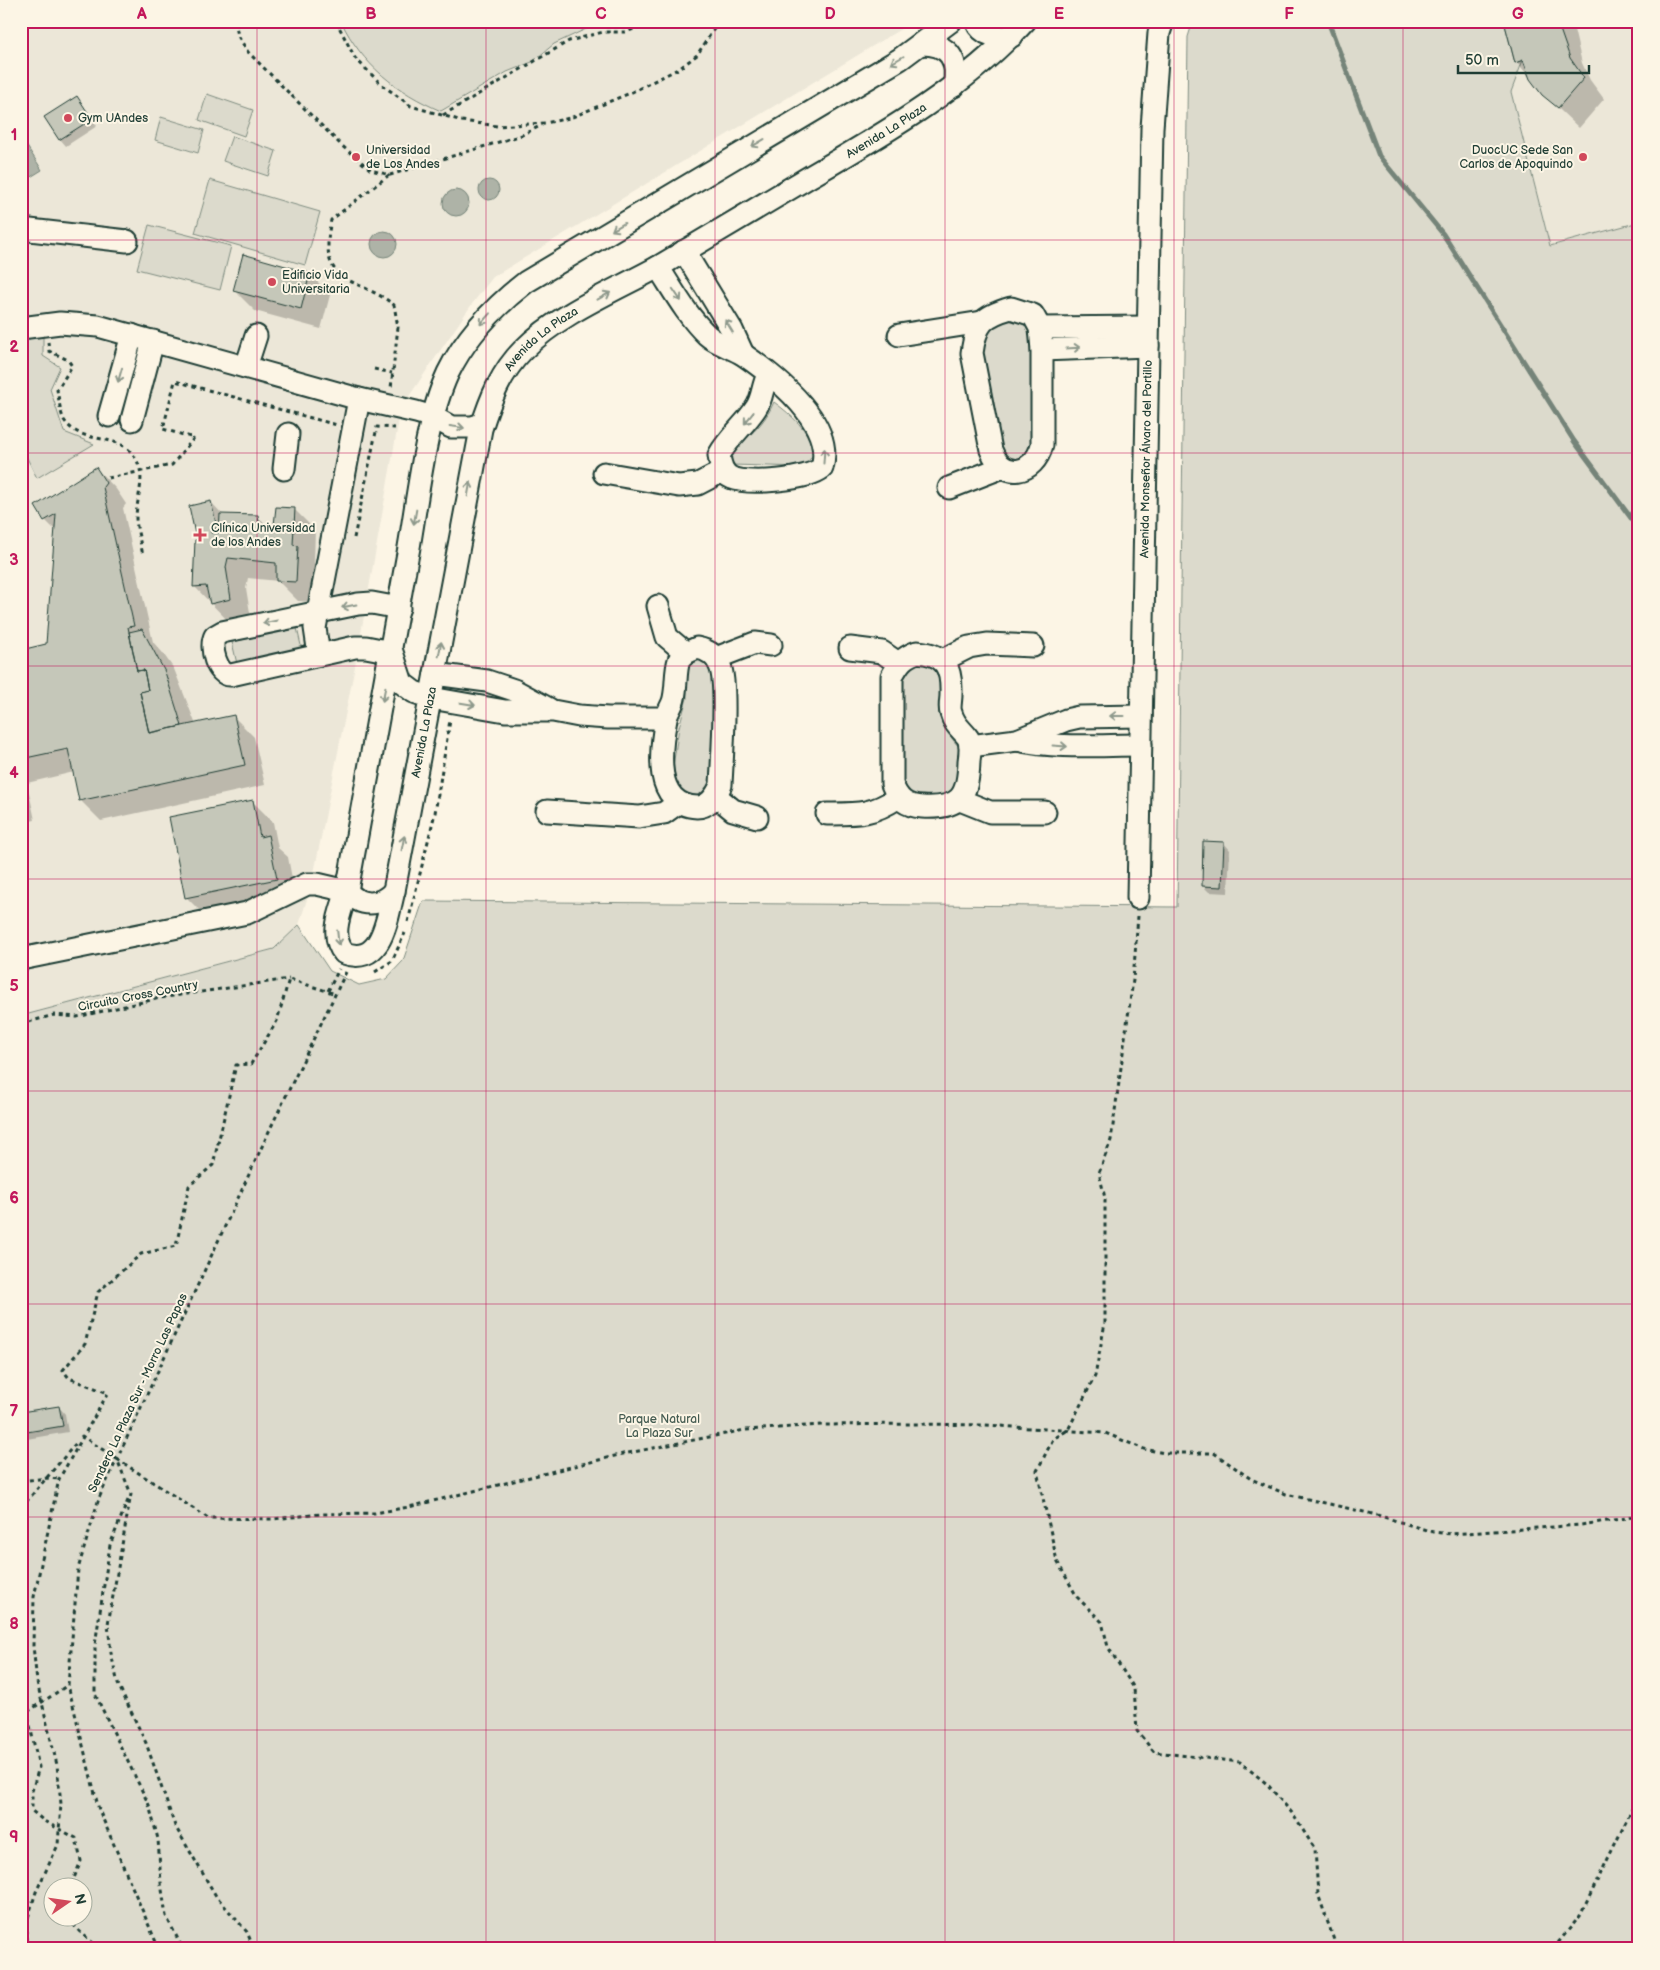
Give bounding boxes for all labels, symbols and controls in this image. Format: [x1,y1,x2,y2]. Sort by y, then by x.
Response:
text: A [136,5,147,24]
text: B [365,5,377,24]
text: C [595,5,607,24]
text: D [824,5,836,24]
text: E [1054,5,1064,24]
text: F [1284,5,1294,24]
text: G [1512,5,1524,24]
scale bar [1458,42,1589,74]
text: 50 m [1465,51,1499,70]
one-way arrow [890,55,905,65]
street label: Avenida La Plaza [843,100,930,161]
place label: Gym UAndes [78,111,148,126]
marker: Gym UAndes [62,112,74,124]
text: 1 [11,126,17,145]
one-way arrow [751,139,765,149]
place label: Universidad de Los Andes [366,143,440,172]
place label: DuocUC Sede San Carlos de Apoquindo [1459,143,1573,172]
marker: Universidad de Los Andes [350,151,362,163]
marker: DuocUC Sede San Carlos de Apoquindo [1577,151,1589,163]
one-way arrow [612,222,626,232]
place label: Edificio Vida Universitaria [282,268,350,297]
marker: Edificio Vida Universitaria [266,276,278,288]
one-way arrow [672,288,682,302]
one-way arrow [597,291,611,301]
street label: Avenida La Plaza [501,303,581,374]
one-way arrow [479,312,491,325]
one-way arrow [724,320,734,334]
text: 2 [9,338,19,357]
one-way arrow [1065,344,1081,353]
street label: Avenida Monseñor Álvaro del Portillo [1137,360,1155,558]
one-way arrow [115,367,125,383]
one-way arrow [743,412,754,425]
one-way arrow [448,422,464,432]
one-way arrow [819,449,828,465]
one-way arrow [465,482,475,498]
one-way arrow [409,508,419,524]
place label: Clínica Universidad de los Andes [211,521,315,550]
marker: Clínica Universidad de los Andes [193,528,207,542]
text: 3 [9,551,19,570]
one-way arrow [341,601,357,611]
one-way arrow [262,618,278,627]
one-way arrow [436,642,445,658]
street label: Avenida La Plaza [408,685,440,779]
one-way arrow [379,686,388,702]
one-way arrow [460,700,476,710]
one-way arrow [1109,711,1126,721]
one-way arrow [1052,742,1068,751]
text: 4 [9,764,19,783]
one-way arrow [399,836,408,852]
one-way arrow [333,929,343,945]
text: 5 [9,977,19,996]
street label: Circuito Cross Country [77,977,200,1015]
text: 6 [9,1189,19,1208]
street label: Sendero La Plaza Sur - Morro Las Papas [85,1291,191,1495]
text: 7 [10,1402,19,1421]
park label: Parque Natural La Plaza Sur [618,1412,700,1441]
text: 8 [9,1615,19,1634]
text: 9 [9,1828,19,1847]
north arrow [42,1878,92,1928]
text: N [71,1892,90,1906]

